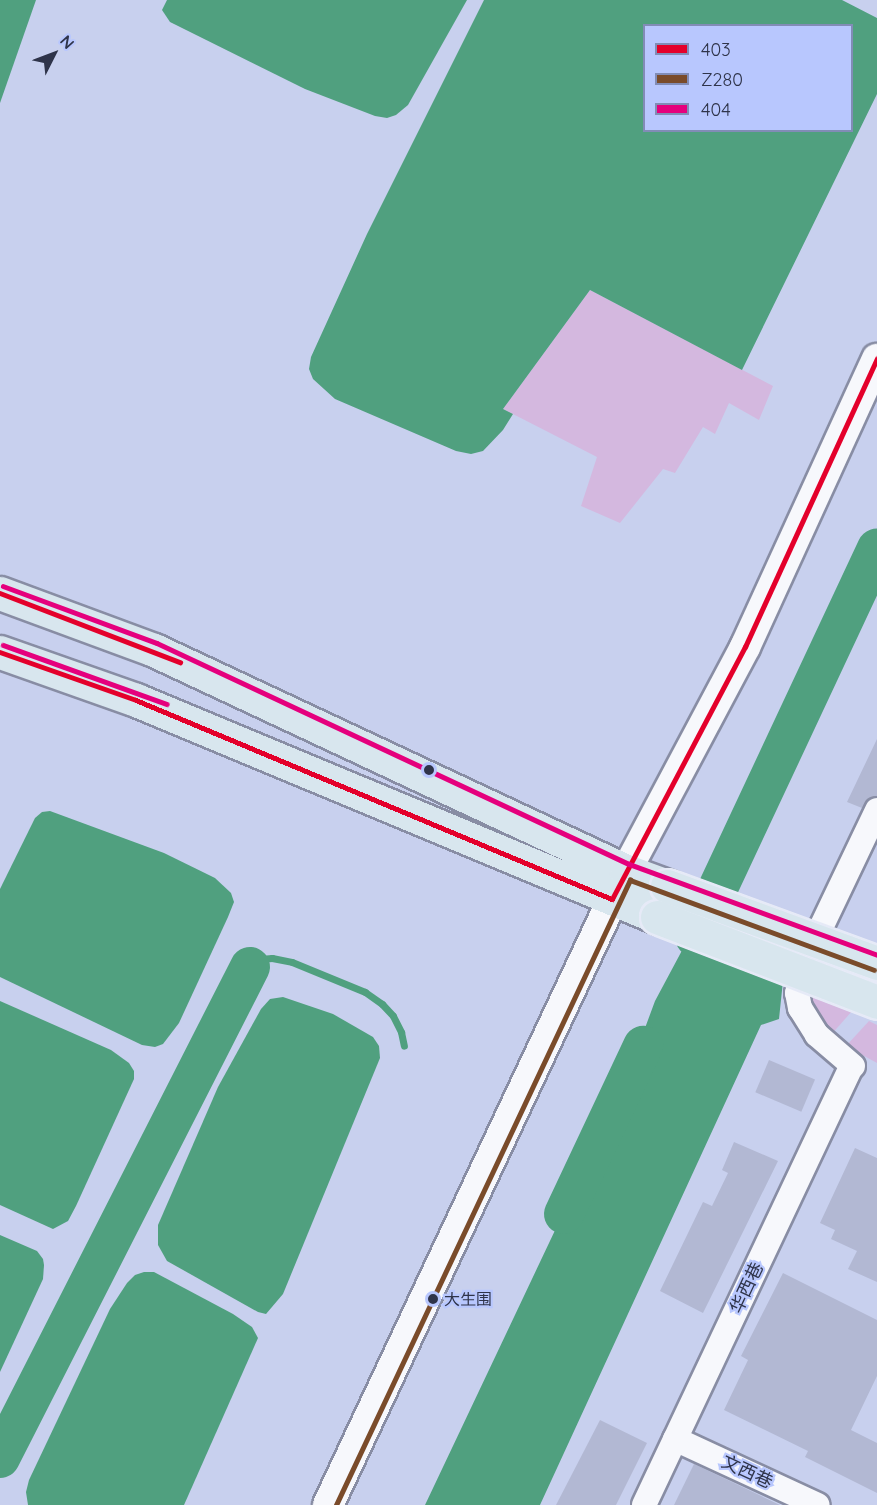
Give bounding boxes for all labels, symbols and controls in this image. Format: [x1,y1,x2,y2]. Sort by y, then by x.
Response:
north arrow [24,24,84,84]
legend [643,24,853,132]
text: N [56,31,79,53]
text: 403 [701,38,731,61]
text: Z280 [701,68,743,91]
text: 404 [701,98,731,121]
unlabelled marker [423,764,435,776]
street label: 华西巷 [726,1259,768,1317]
place label: 大生围 [444,1289,492,1309]
marker: 大生围 [427,1293,439,1305]
street label: 文西巷 [718,1451,776,1493]

